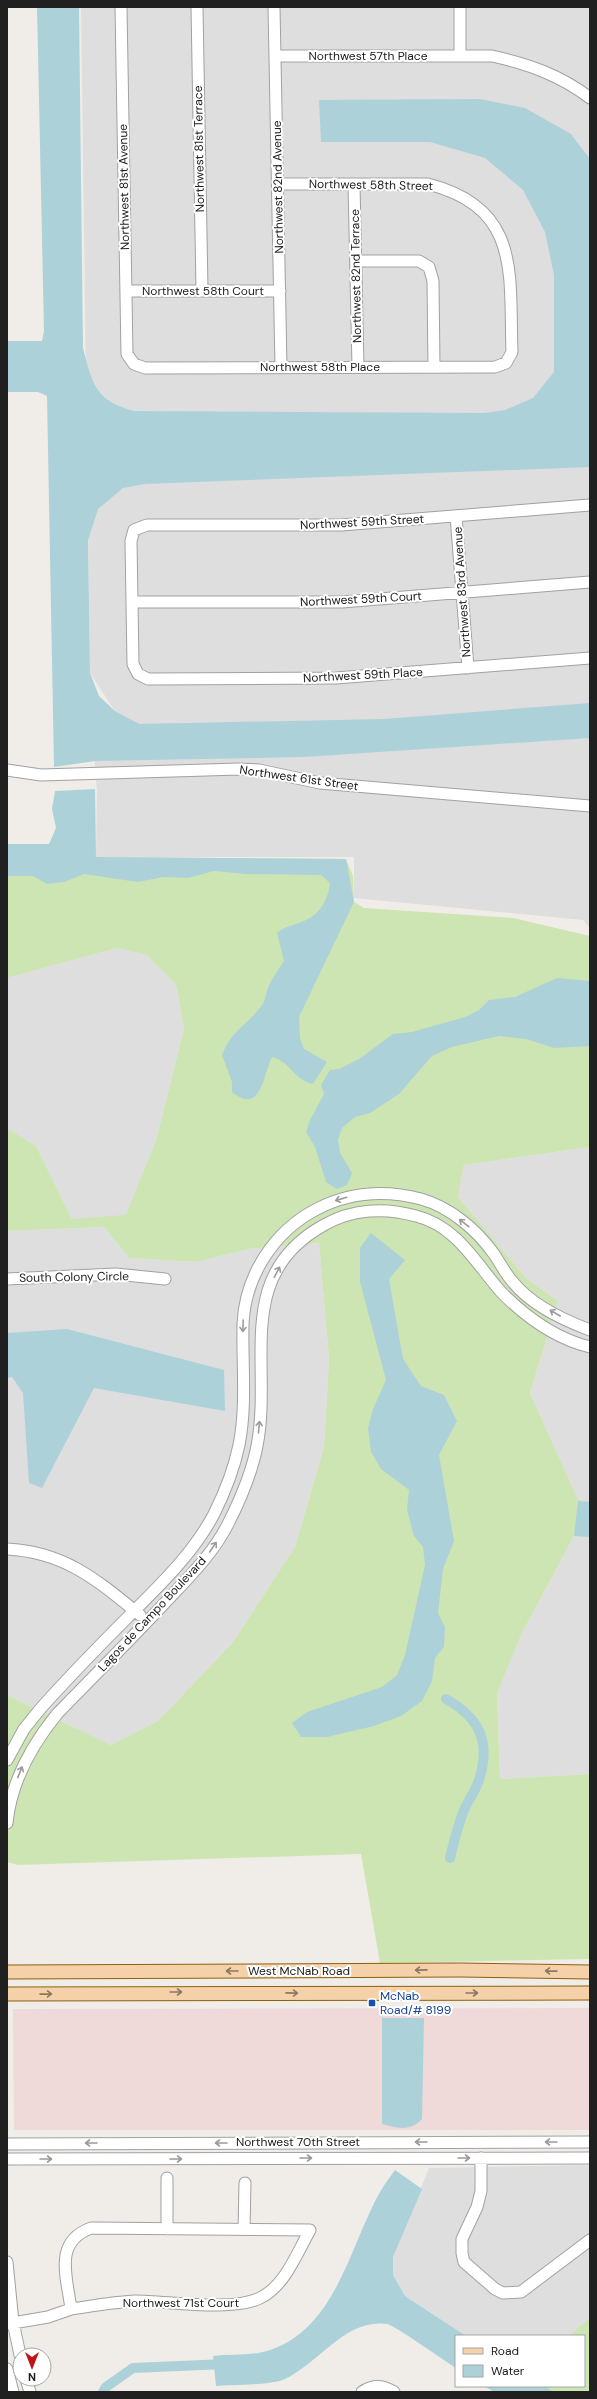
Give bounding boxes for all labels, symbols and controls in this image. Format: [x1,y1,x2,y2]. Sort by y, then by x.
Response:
street label: Northwest 57th Place [308,48,428,64]
street label: Northwest 81st Terrace [190,85,208,213]
street label: Northwest 82nd Avenue [269,120,287,254]
street label: Northwest 81st Avenue [115,124,133,250]
street label: Northwest 58th Street [309,176,434,194]
street label: Northwest 82nd Terrace [347,209,365,343]
street label: Northwest 58th Court [142,283,264,299]
street label: Northwest 58th Place [260,359,380,375]
street label: Northwest 59th Street [300,511,425,533]
street label: Northwest 83rd Avenue [449,526,475,658]
street label: Northwest 59th Court [300,588,423,610]
street label: Northwest 59th Place [303,664,424,686]
street label: Northwest 61st Street [239,762,360,794]
one-way arrow [335,1196,348,1203]
one-way arrow [458,1219,469,1227]
one-way arrow [273,1266,281,1278]
street label: South Colony Circle [19,1268,129,1286]
one-way arrow [549,1309,561,1317]
one-way arrow [240,1319,247,1332]
one-way arrow [255,1421,262,1434]
one-way arrow [209,1542,217,1553]
street label: Lagos de Campo Boulevard [94,1553,210,1675]
one-way arrow [17,1767,25,1779]
street label: West McNab Road [248,1963,350,1979]
one-way arrow [415,1966,428,1974]
one-way arrow [226,1967,239,1975]
one-way arrow [545,1967,558,1975]
one-way arrow [169,1988,182,1996]
place label: McNab Road/# 8199 [380,1988,451,2018]
one-way arrow [285,1989,298,1997]
one-way arrow [465,1989,478,1997]
one-way arrow [39,1990,52,1998]
marker: McNab Road/# 8199 [367,1998,377,2008]
street label: Northwest 70th Street [236,2134,360,2150]
one-way arrow [415,2138,428,2146]
one-way arrow [545,2138,558,2146]
one-way arrow [85,2139,98,2147]
one-way arrow [215,2139,228,2147]
one-way arrow [299,2154,312,2162]
one-way arrow [457,2154,470,2162]
one-way arrow [39,2155,52,2163]
one-way arrow [169,2155,182,2163]
street label: Northwest 71st Court [123,2295,240,2311]
legend [455,2335,585,2387]
text: Road [491,2343,519,2359]
north arrow [12,2347,52,2387]
text: Water [491,2363,525,2379]
text: N [28,2370,36,2384]

